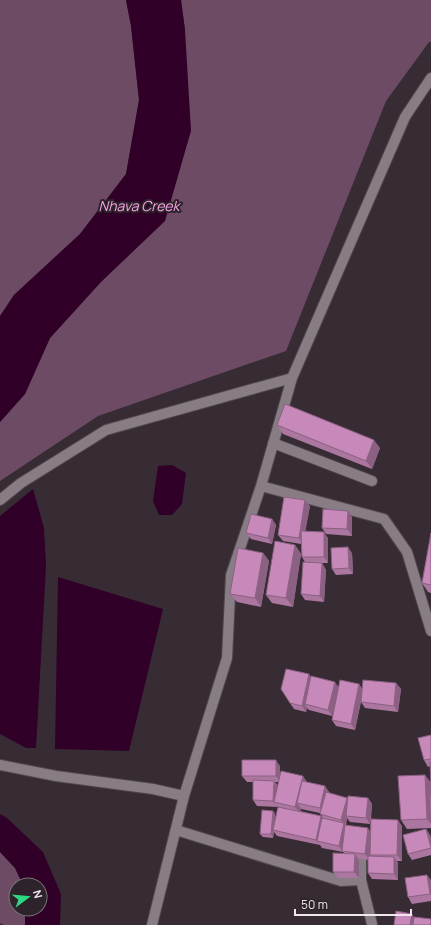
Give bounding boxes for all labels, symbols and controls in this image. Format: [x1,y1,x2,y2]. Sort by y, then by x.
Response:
water label: Nhava Creek [99,196,182,215]
north arrow [8,877,48,917]
text: N [30,888,46,900]
scale bar [295,891,411,917]
text: 50 m [301,896,328,913]

